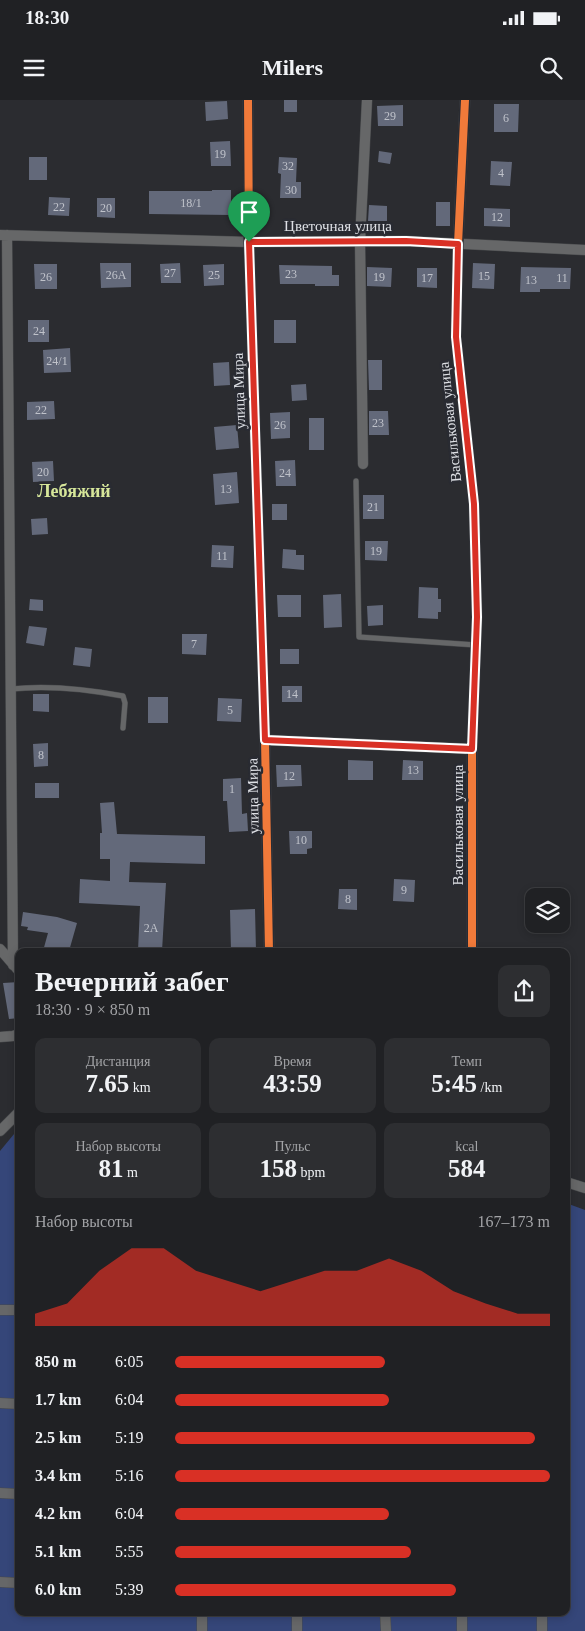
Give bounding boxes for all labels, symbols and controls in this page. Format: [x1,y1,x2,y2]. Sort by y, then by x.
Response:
text: 18:30 [25,7,69,28]
icon: menu [20,54,48,82]
icon: search [537,54,565,82]
text: Milers [262,55,323,80]
house number: 29 [384,109,396,123]
house number: 6 [503,111,509,125]
house number: 19 [214,147,226,161]
house number: 32 [282,159,294,173]
house number: 4 [498,166,504,180]
house number: 30 [285,183,297,197]
pin [228,191,270,242]
house number: 18/1 [180,196,202,210]
icon: arrive [235,198,263,226]
house number: 22 [53,200,65,214]
house number: 20 [100,201,112,215]
house number: 12 [491,210,503,224]
street label: Цветочная улица [284,218,392,234]
house number: 27 [164,266,176,280]
house number: 23 [285,267,297,281]
house number: 26А [106,268,127,282]
house number: 25 [208,268,220,282]
house number: 15 [478,269,490,283]
house number: 26 [40,270,52,284]
house number: 19 [373,270,385,284]
house number: 17 [421,271,433,285]
house number: 11 [556,271,568,285]
house number: 13 [525,273,537,287]
house number: 24 [33,324,45,338]
street label: улица Мира [230,352,248,429]
house number: 24/1 [46,354,68,368]
street label: Васильковая улица [436,361,464,483]
house number: 22 [35,403,47,417]
house number: 23 [372,416,384,430]
house number: 26 [274,418,286,432]
house number: 20 [37,465,49,479]
house number: 24 [279,466,291,480]
district label: Лебяжий [37,481,111,501]
house number: 13 [220,482,232,496]
house number: 21 [367,500,379,514]
house number: 19 [370,544,382,558]
house number: 11 [216,549,228,563]
house number: 7 [191,637,197,651]
house number: 14 [286,687,298,701]
house number: 5 [227,703,233,717]
house number: 8 [38,748,44,762]
street label: улица Мира [244,757,262,834]
house number: 13 [407,763,419,777]
street label: Васильковая улица [450,764,466,885]
house number: 12 [283,769,295,783]
house number: 1 [229,782,235,796]
house number: 10 [295,833,307,847]
house number: 9 [401,883,407,897]
map controls [525,888,570,933]
button: layers [525,888,570,933]
house number: 8 [345,892,351,906]
house number: 2А [144,921,159,935]
button: share [498,965,550,1017]
text: Вечерний забег [35,966,229,997]
text: 18:30 · 9 × 850 m [35,1001,150,1018]
text: Дистанция [86,1054,151,1069]
text: Время [274,1054,311,1069]
text: Темп [452,1054,482,1069]
text: 7.65 [86,1070,129,1097]
text: 43:59 [263,1070,322,1097]
text: 5:45 [431,1070,477,1097]
text: km [129,1080,151,1095]
text: /km [477,1080,502,1095]
text: Набор высоты [75,1139,161,1154]
text: Пульс [274,1139,311,1154]
text: kcal [455,1139,478,1154]
text: 81 [98,1155,123,1182]
text: 158 [260,1155,297,1182]
text: 584 [448,1155,486,1182]
text: m [123,1165,138,1180]
text: bpm [297,1165,325,1180]
text: Набор высоты [35,1213,133,1230]
text: 167–173 m [478,1213,550,1230]
text: 850 m [35,1353,76,1370]
text: 6:05 [115,1353,143,1370]
text: 1.7 km [35,1391,81,1408]
text: 6:04 [115,1391,143,1408]
text: 2.5 km [35,1429,81,1446]
text: 5:19 [115,1429,143,1446]
text: 3.4 km [35,1467,81,1484]
text: 5:16 [115,1467,143,1484]
text: 4.2 km [35,1505,81,1522]
text: 6:04 [115,1505,143,1522]
text: 5.1 km [35,1543,81,1560]
text: 5:55 [115,1543,143,1560]
text: 6.0 km [35,1581,81,1598]
text: 5:39 [115,1581,143,1598]

